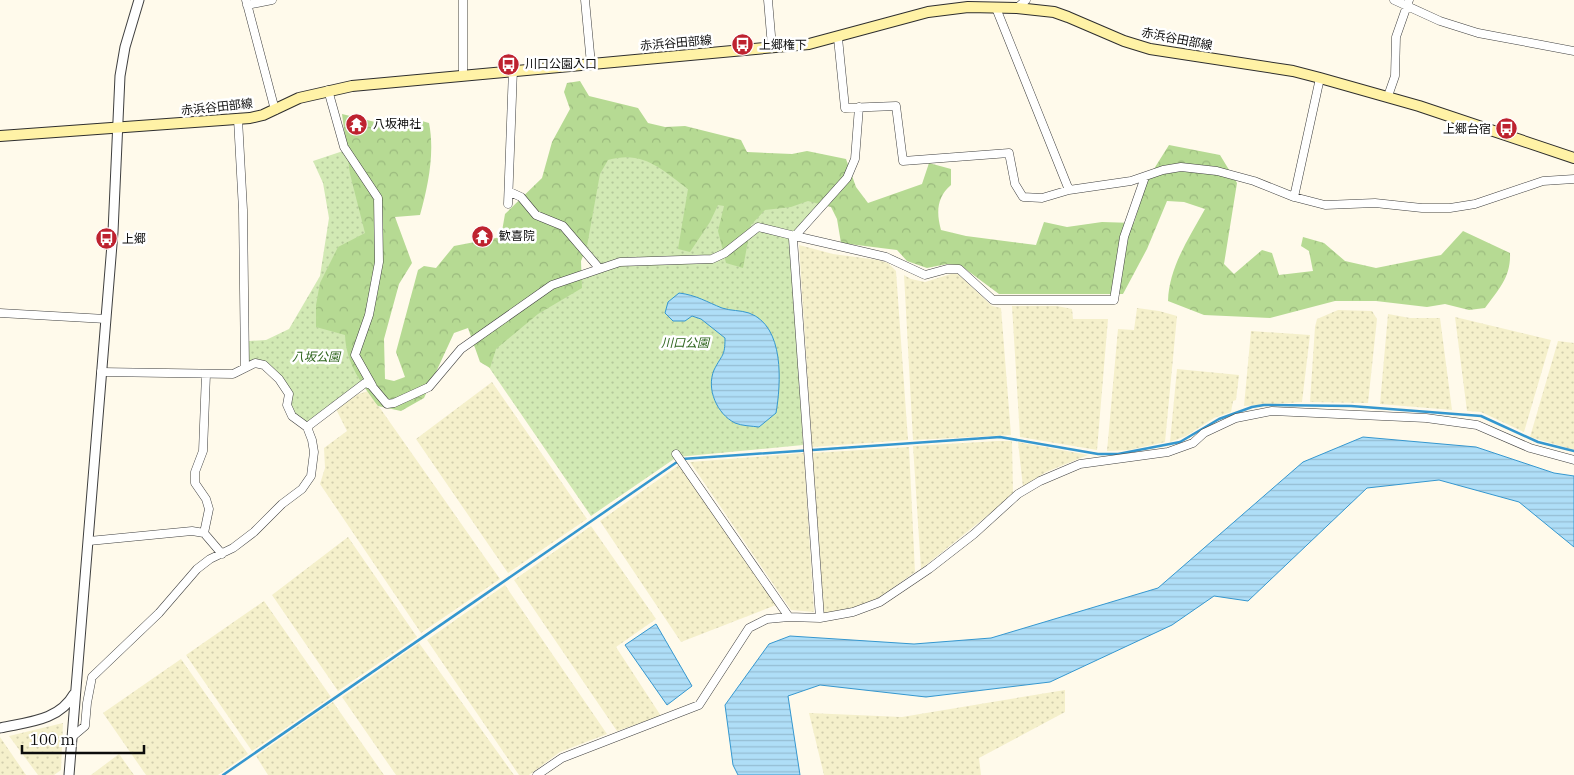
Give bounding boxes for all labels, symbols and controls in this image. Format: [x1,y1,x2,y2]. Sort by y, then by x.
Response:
street label: 赤浜谷田部線 [1140,24,1214,53]
street label: 赤浜谷田部線 [639,32,712,53]
bus stop icon: 上郷権下 [731,33,755,57]
place label: 上郷権下 [759,37,807,52]
bus stop icon: 川口公園入口 [497,52,521,76]
place label: 川口公園入口 [525,56,597,71]
street label: 赤浜谷田部線 [180,95,254,118]
temple icon: 八坂神社 [345,112,369,136]
place label: 八坂神社 [373,116,421,131]
bus stop icon: 上郷台宿 [1495,117,1519,141]
place label: 上郷台宿 [1443,121,1491,136]
temple icon: 歓喜院 [471,224,495,248]
bus stop icon: 上郷 [94,227,118,251]
place label: 歓喜院 [499,228,535,243]
place label: 上郷 [122,231,146,246]
park label: 川口公園 [661,335,711,350]
park label: 八坂公園 [292,349,342,364]
scale bar [22,722,145,754]
text: 100 m [30,730,75,749]

